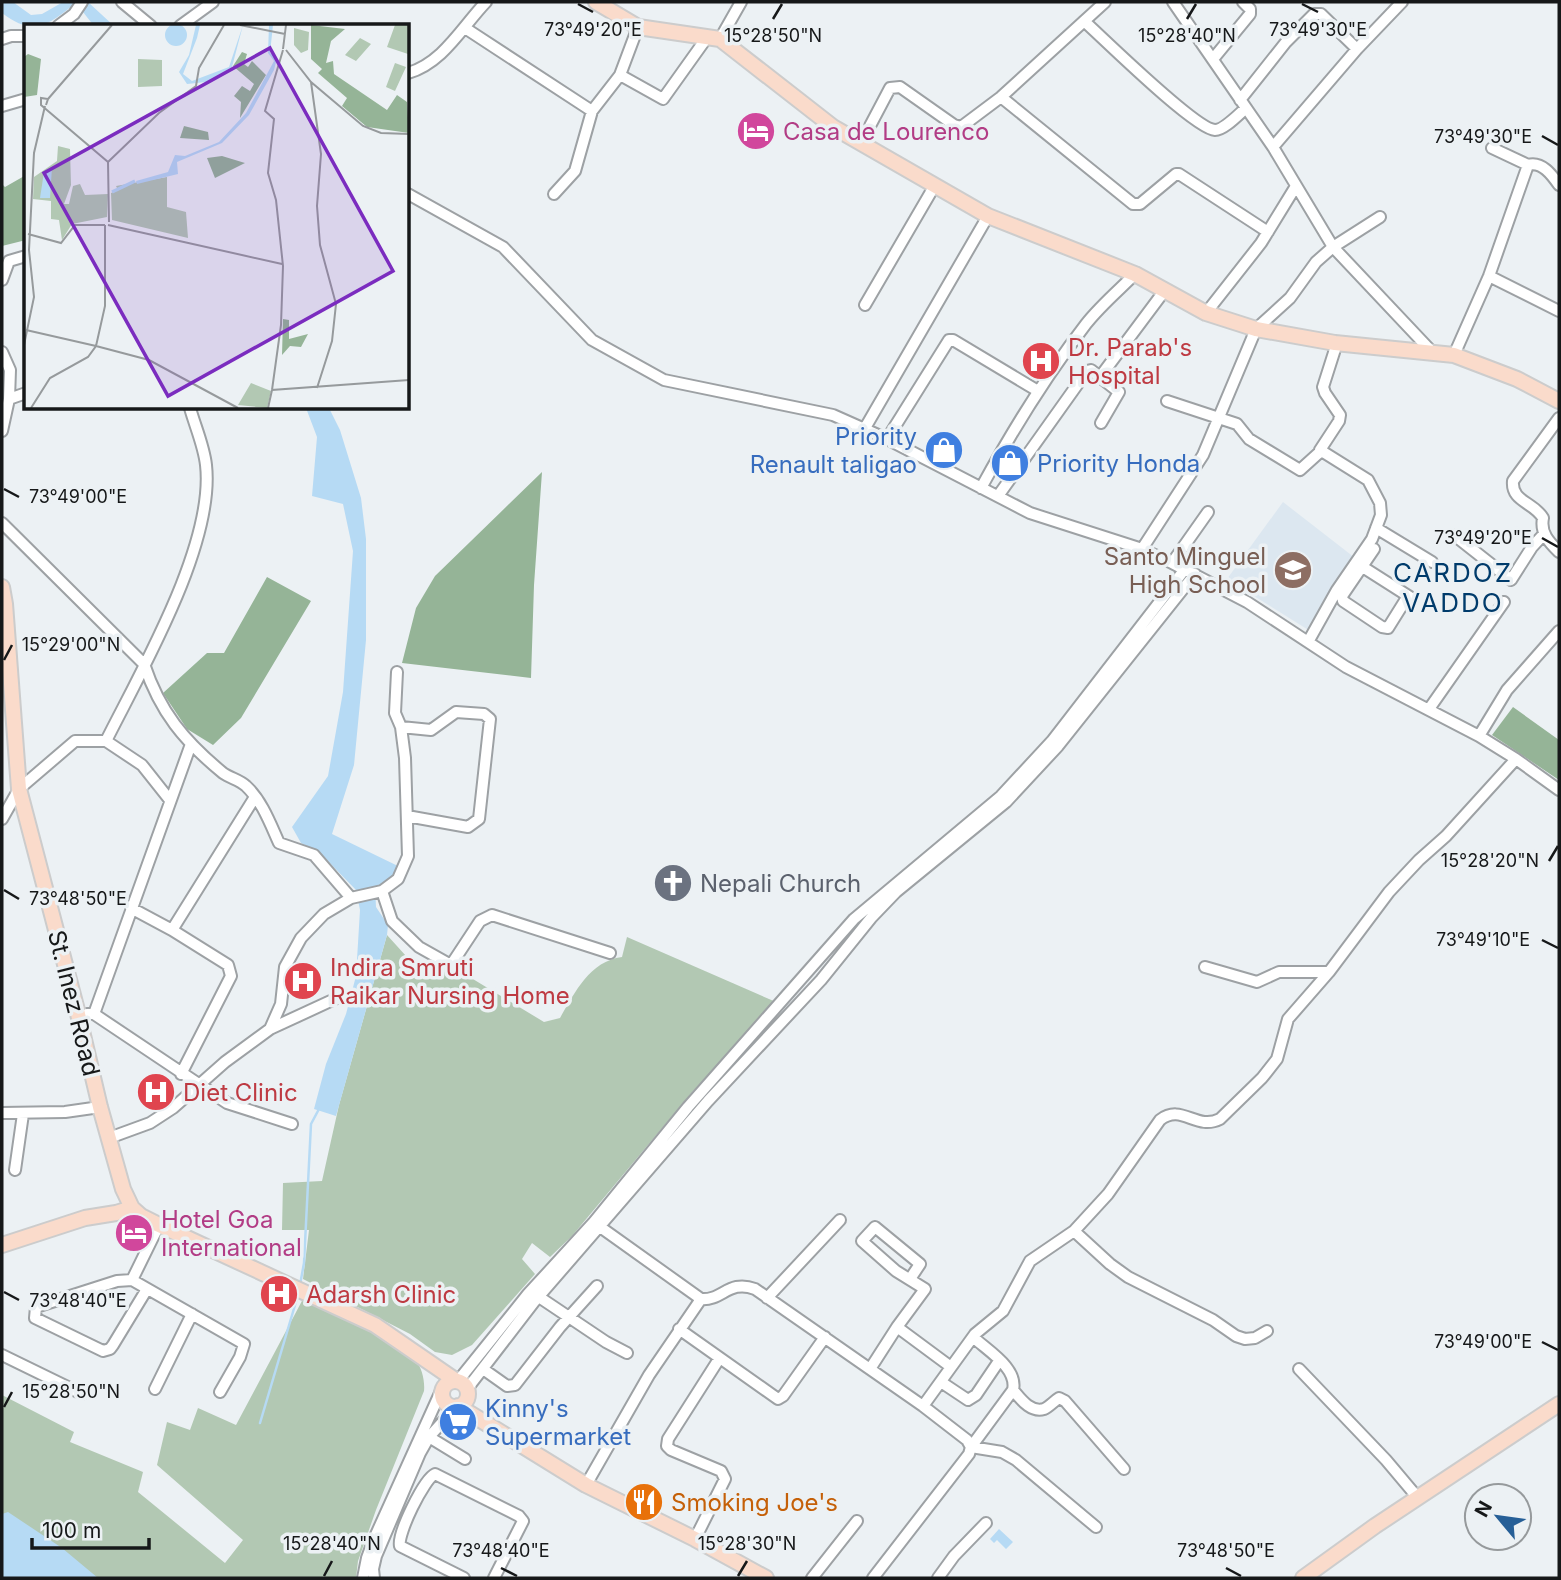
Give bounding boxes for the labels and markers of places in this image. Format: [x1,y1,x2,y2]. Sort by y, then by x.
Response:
hotel icon: Casa de Lourenco [735,110,777,152]
place label: Casa de Lourenco [783,117,989,146]
place label: Dr. Parab's Hospital [1068,333,1192,390]
hospital icon: Dr. Parab's Hospital [1020,340,1062,382]
place label: Priority Renault taligao [750,422,917,479]
shop icon: Priority Renault taligao [923,429,965,471]
shop icon: Priority Honda [989,442,1031,484]
place label: Priority Honda [1037,449,1200,478]
place label: Santo Minguel High School [1104,542,1266,599]
school or university icon: Santo Minguel High School [1272,549,1314,591]
church icon: Nepali Church [652,862,694,904]
place label: Nepali Church [700,869,861,898]
place label: Indira Smruti Raikar Nursing Home [330,953,570,1010]
hospital icon: Indira Smruti Raikar Nursing Home [282,960,324,1002]
hospital icon: Diet Clinic [135,1071,177,1113]
place label: Diet Clinic [183,1078,298,1107]
place label: Hotel Goa International [161,1205,302,1262]
hotel icon: Hotel Goa International [113,1212,155,1254]
hospital icon: Adarsh Clinic [258,1273,300,1315]
place label: Adarsh Clinic [306,1280,456,1309]
place label: Kinny's Supermarket [485,1394,631,1451]
supermarket icon: Kinny's Supermarket [437,1401,479,1443]
restaurant icon: Smoking Joe's [623,1481,665,1523]
place label: Smoking Joe's [671,1488,838,1517]

